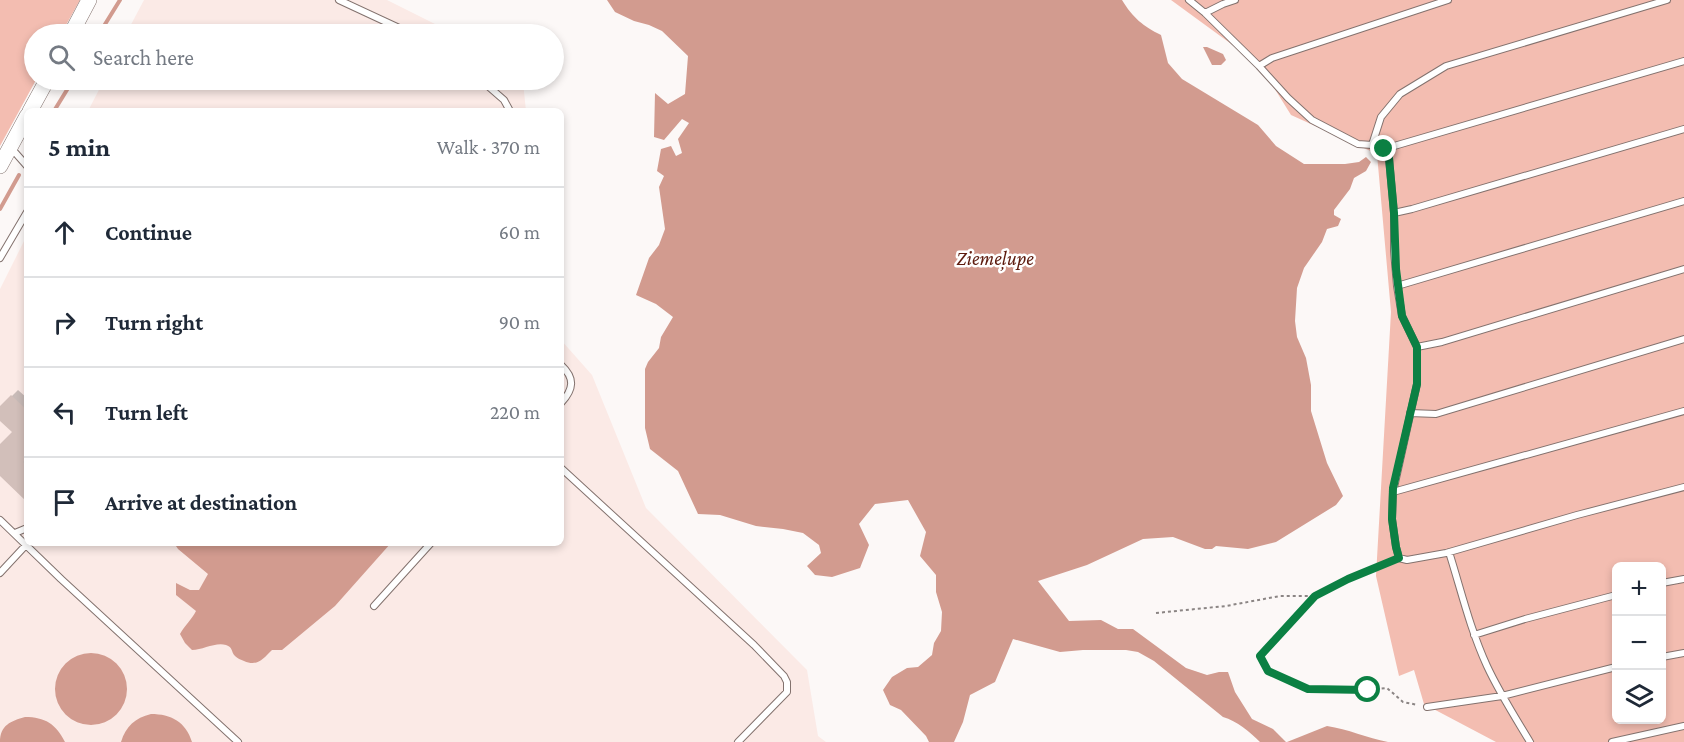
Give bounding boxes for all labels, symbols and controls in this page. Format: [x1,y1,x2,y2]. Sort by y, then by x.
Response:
search box [24,24,564,90]
icon: search [45,41,78,74]
text: Search here [93,45,194,70]
text: 5 min [48,133,110,162]
route end [1370,135,1396,161]
text: Walk · 370 m [437,136,540,158]
icon: ahead [48,216,81,249]
text: Continue [105,220,192,245]
text: 60 m [499,221,540,243]
water label: Ziemeļupe [956,247,1034,271]
icon: right [48,306,81,339]
text: Turn right [105,310,203,335]
text: 90 m [499,311,540,333]
icon: left [48,396,81,429]
text: Turn left [105,400,188,425]
text: 220 m [490,401,540,423]
icon: arrive [48,486,81,519]
text: Arrive at destination [105,490,297,515]
map controls [1612,562,1666,724]
button: + [1612,562,1666,616]
button: − [1612,616,1666,670]
button: layers [1612,670,1666,724]
route start [1354,676,1380,702]

